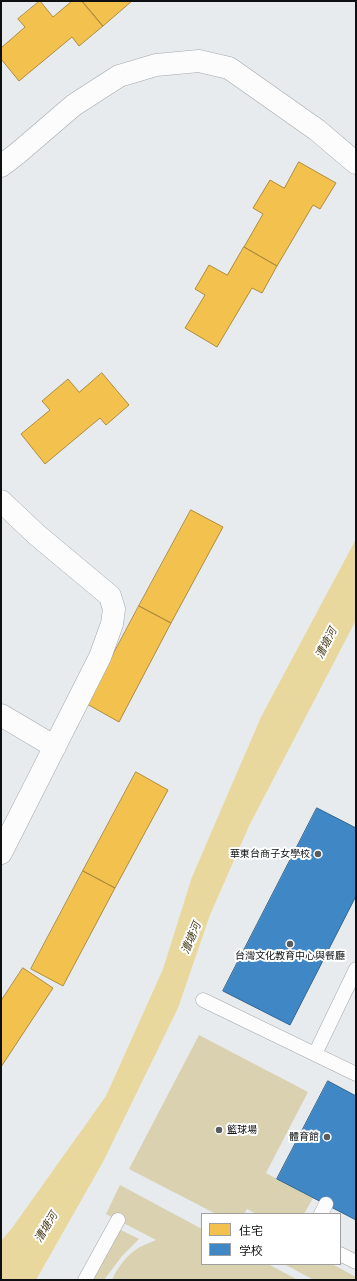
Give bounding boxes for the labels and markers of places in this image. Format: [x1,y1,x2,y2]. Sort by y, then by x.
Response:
place label: 華東台商子女學校 [230,848,310,860]
marker: 華東台商子女學校 [313,849,323,859]
marker: 台灣文化教育中心與餐廳 [285,939,295,949]
place label: 台灣文化教育中心與餐廳 [235,950,345,962]
place label: 籃球場 [227,1124,257,1136]
marker: 籃球場 [214,1125,224,1135]
place label: 體育館 [289,1131,319,1143]
marker: 體育館 [322,1132,332,1142]

